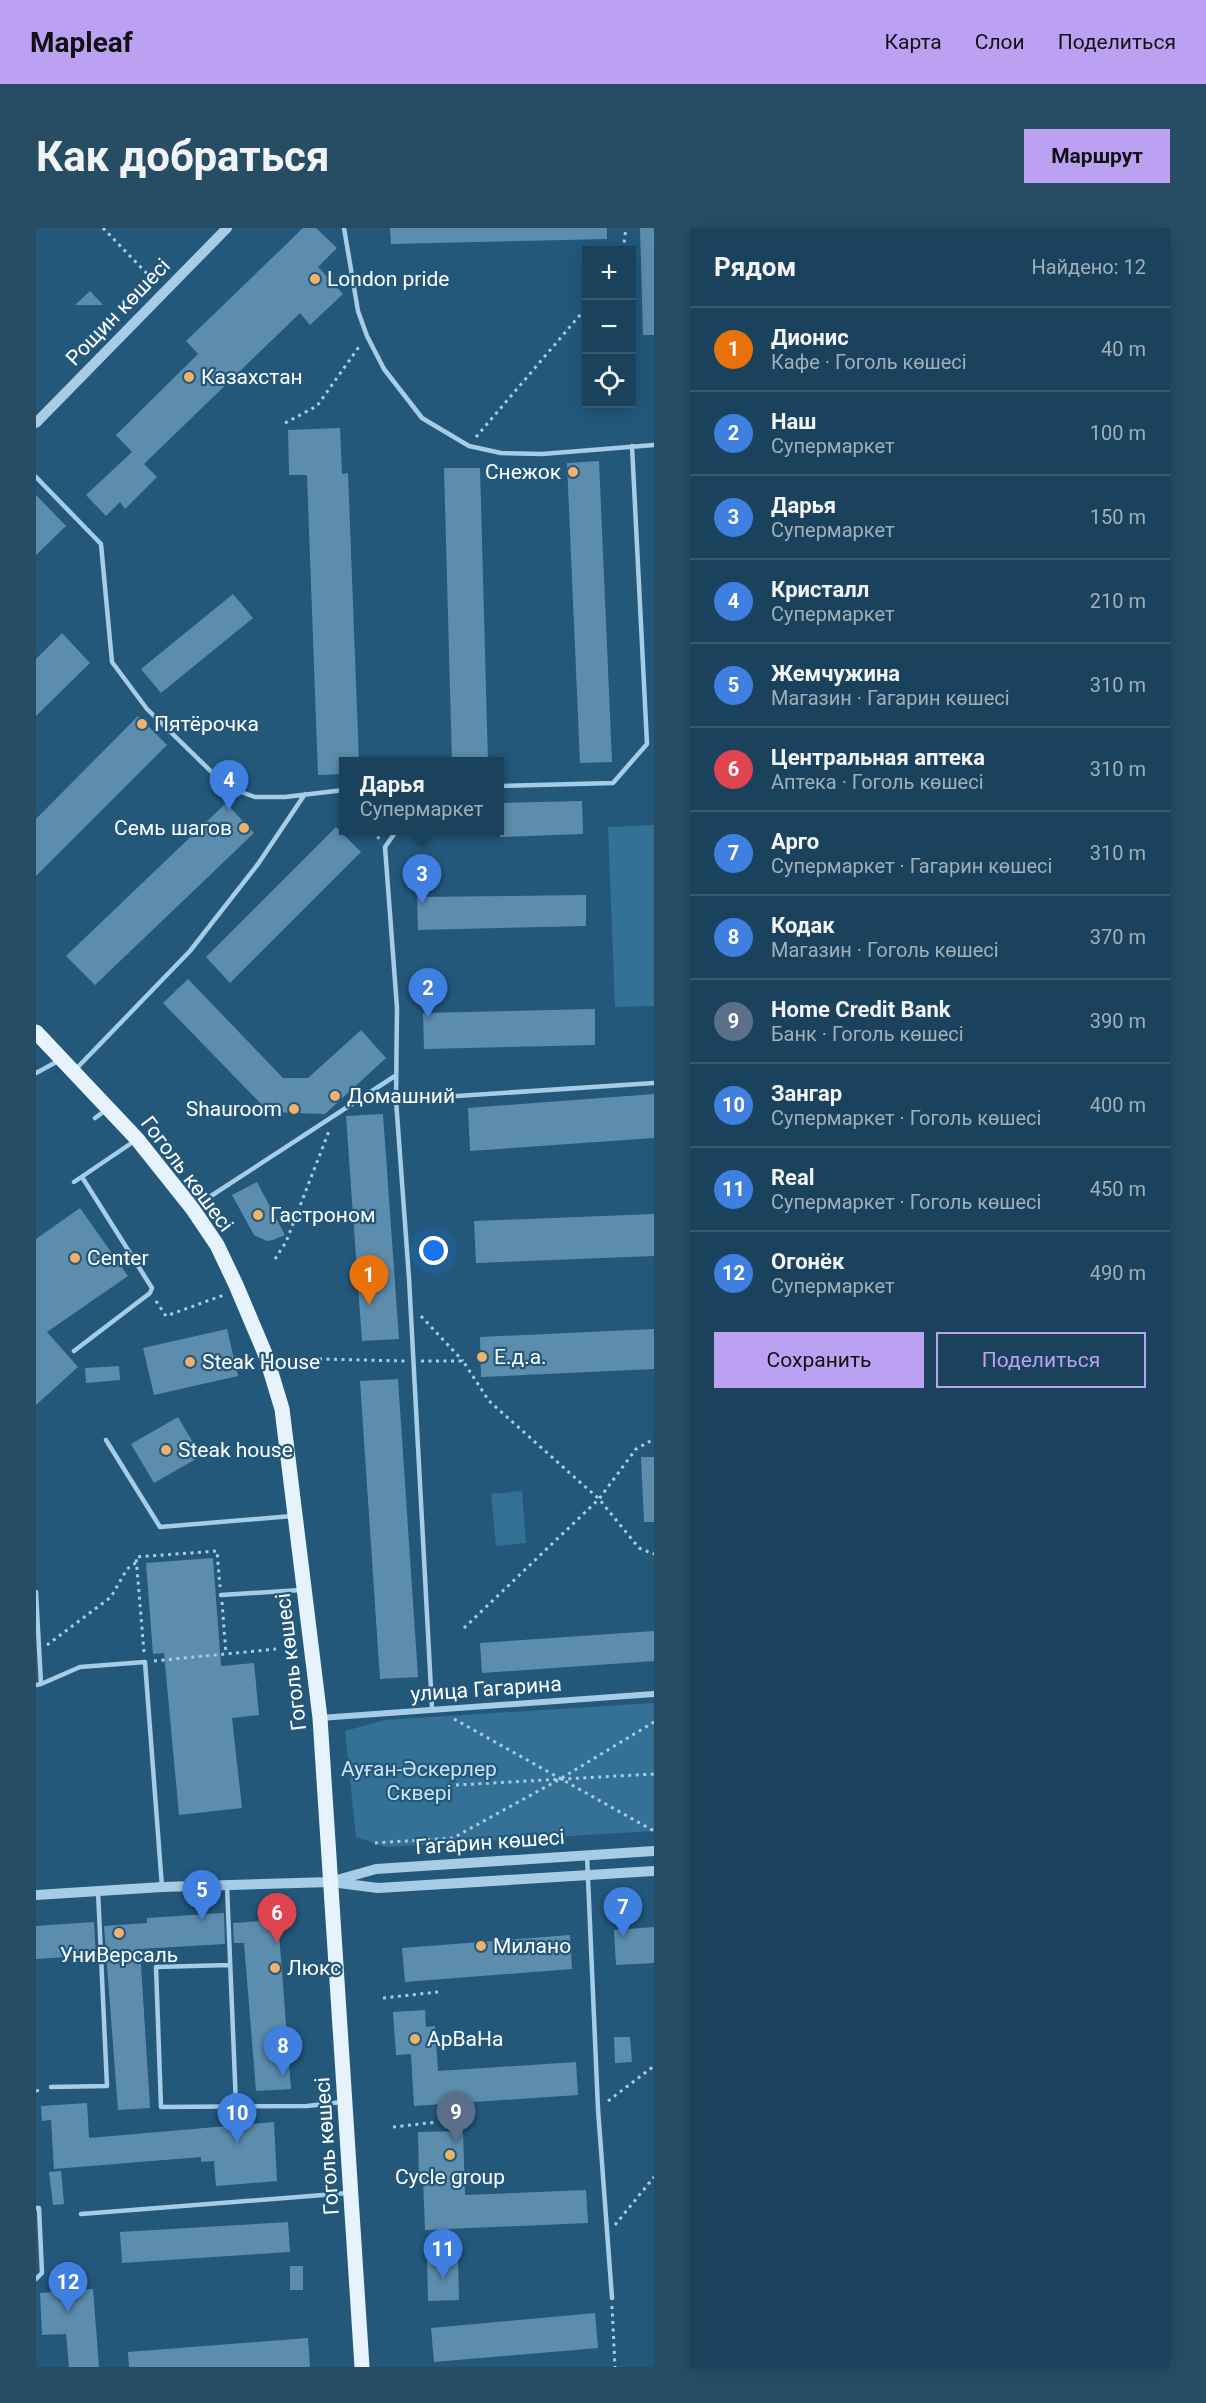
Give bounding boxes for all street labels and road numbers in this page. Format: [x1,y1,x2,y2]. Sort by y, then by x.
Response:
street label: Рощин көшесі [61,254,175,370]
street label: Гоголь көшесі [136,1112,238,1236]
street label: Гоголь көшесі [271,1592,311,1732]
street label: улица Гагарина [410,1672,562,1706]
street label: Гагарин көшесі [414,1825,566,1859]
street label: Гоголь көшесі [310,2076,344,2216]

